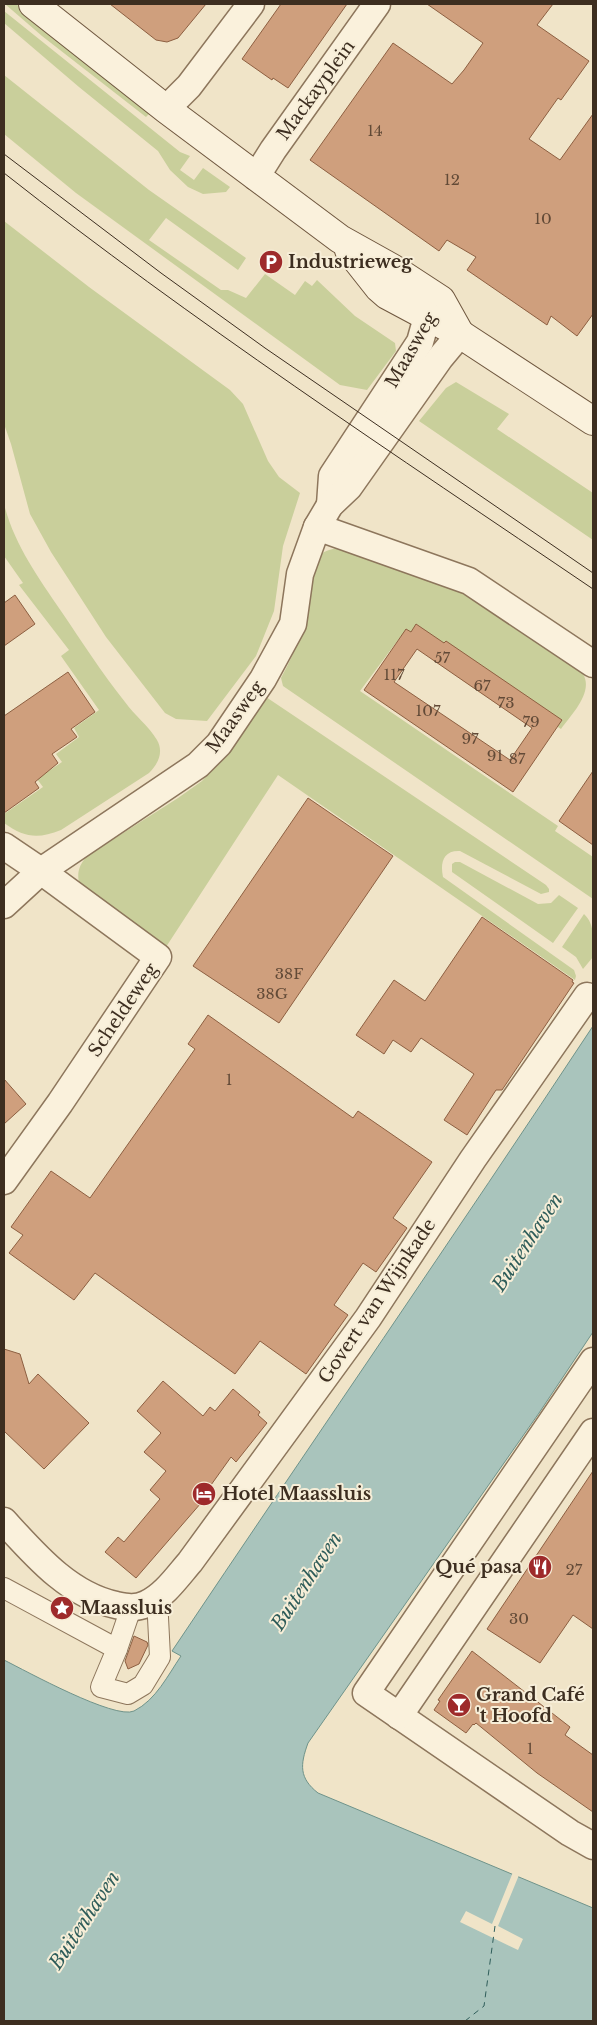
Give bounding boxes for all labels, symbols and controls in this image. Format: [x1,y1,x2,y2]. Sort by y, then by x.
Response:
street label: Mackayplein [272,36,360,144]
house number: 14 [367,121,383,140]
house number: 12 [444,170,460,189]
house number: 10 [534,209,552,228]
parking icon: Industrieweg [258,249,284,275]
place label: Industrieweg [288,251,413,273]
street label: Maasweg [381,308,442,392]
house number: 57 [434,648,450,667]
house number: 117 [384,665,405,684]
street label: Maasweg [201,676,269,757]
house number: 67 [473,676,491,695]
house number: 73 [498,693,514,712]
house number: 107 [416,701,441,720]
house number: 79 [522,712,540,731]
house number: 97 [461,729,479,748]
house number: 91 [487,746,503,765]
house number: 87 [509,749,526,768]
street label: Scheldeweg [84,959,162,1061]
house number: 38F [275,964,303,983]
house number: 38G [256,984,288,1003]
house number: 1 [226,1070,232,1089]
water label: Buitenhaven [487,1189,568,1296]
street label: Govert van Wijnkade [314,1214,440,1388]
hotel icon: Hotel Maassluis [191,1481,217,1507]
place label: Hotel Maassluis [222,1483,371,1505]
water label: Buitenhaven [266,1528,347,1635]
restaurant icon: Qué pasa [527,1554,553,1580]
place label: Qué pasa [435,1556,523,1578]
house number: 27 [566,1560,583,1579]
place icon: Maassluis [49,1595,75,1621]
place label: Maassluis [80,1597,172,1619]
house number: 30 [509,1609,529,1628]
place label: Grand Café 't Hoofd [476,1684,585,1727]
bar icon: Grand Café 't Hoofd [446,1692,472,1718]
house number: 1 [527,1739,533,1758]
water label: Buitenhaven [44,1867,125,1974]

